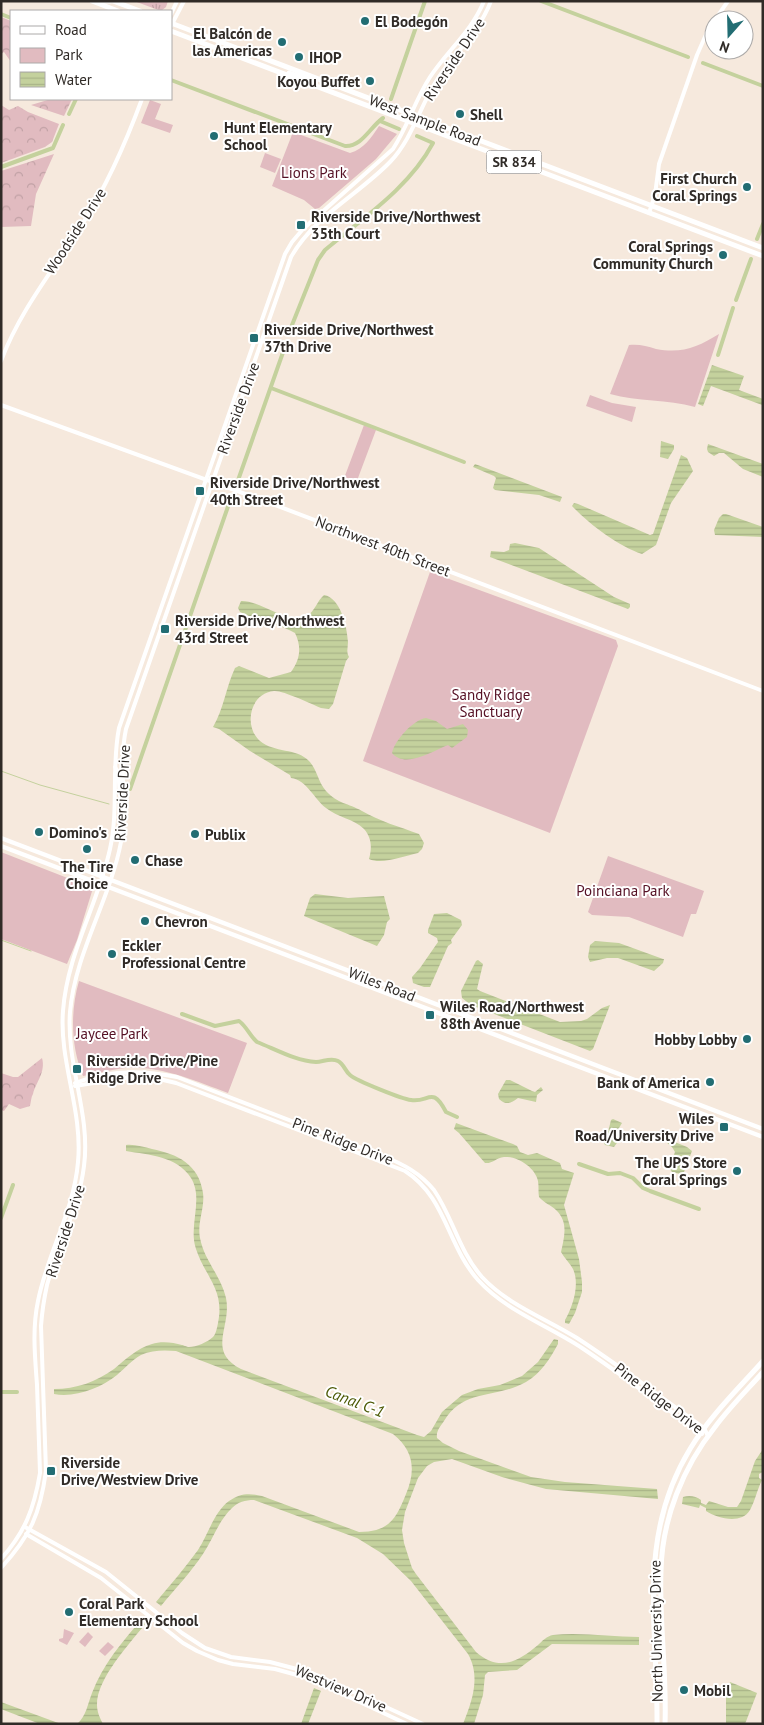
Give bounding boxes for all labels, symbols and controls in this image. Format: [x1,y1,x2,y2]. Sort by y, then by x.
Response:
legend [10,10,172,100]
north arrow [704,10,754,60]
place label: El Bodegón [375,12,448,31]
street label: Riverside Drive [419,14,489,104]
marker: El Bodegón [359,15,371,27]
text: Road [55,20,87,39]
place label: El Balcón de las Americas [192,24,272,60]
marker: El Balcón de las Americas [276,36,288,48]
text: N [717,37,732,57]
text: Park [55,45,83,64]
place label: IHOP [309,48,342,67]
marker: IHOP [293,51,305,63]
text: Water [55,70,92,89]
place label: Koyou Buffet [277,72,361,91]
marker: Koyou Buffet [364,75,376,87]
street label: West Sample Road [366,90,484,150]
place label: Shell [470,105,503,124]
marker: Shell [454,108,466,120]
place label: Hunt Elementary School [224,118,333,154]
marker: Hunt Elementary School [208,130,220,142]
road number: SR 834 [486,150,542,173]
park label: Lions Park [281,163,348,182]
place label: First Church Coral Springs [652,169,737,205]
marker: First Church Coral Springs [741,181,753,193]
street label: Woodside Drive [40,184,110,278]
place label: Riverside Drive/Northwest 35th Court [311,207,481,243]
marker: Riverside Drive/Northwest 35th Court [295,219,307,231]
place label: Coral Springs Community Church [593,237,713,273]
marker: Coral Springs Community Church [717,249,729,261]
place label: Riverside Drive/Northwest 37th Drive [264,320,434,356]
marker: Riverside Drive/Northwest 37th Drive [248,332,260,344]
street label: Riverside Drive [213,359,263,457]
place label: Riverside Drive/Northwest 40th Street [210,473,380,509]
marker: Riverside Drive/Northwest 40th Street [194,485,206,497]
street label: Northwest 40th Street [313,512,453,580]
place label: Riverside Drive/Northwest 43rd Street [175,611,345,647]
marker: Riverside Drive/Northwest 43rd Street [159,623,171,635]
park label: Sandy Ridge Sanctuary [452,685,530,721]
street label: Riverside Drive [110,744,134,842]
place label: Domino's [49,823,107,842]
place label: Publix [205,825,246,844]
marker: Domino's [33,826,45,838]
marker: Publix [189,828,201,840]
marker: The Tire Choice [81,843,93,855]
place label: Chase [145,851,183,870]
marker: Chase [129,854,141,866]
place label: The Tire Choice [60,857,114,893]
park label: Poinciana Park [576,881,671,900]
place label: Chevron [155,912,208,931]
marker: Chevron [139,915,151,927]
place label: Eckler Professional Centre [122,936,246,972]
marker: Eckler Professional Centre [106,948,118,960]
street label: Wiles Road [346,962,418,1006]
place label: Wiles Road/Northwest 88th Avenue [440,997,585,1033]
marker: Wiles Road/Northwest 88th Avenue [424,1009,436,1021]
park label: Jaycee Park [75,1024,149,1043]
place label: Hobby Lobby [655,1030,738,1049]
marker: Hobby Lobby [741,1033,753,1045]
place label: Riverside Drive/Pine Ridge Drive [87,1051,218,1087]
marker: Riverside Drive/Pine Ridge Drive [71,1063,83,1075]
place label: Bank of America [597,1073,700,1092]
marker: Bank of America [704,1076,716,1088]
place label: Wiles Road/University Drive [575,1109,714,1145]
street label: Pine Ridge Drive [290,1113,396,1169]
marker: Wiles Road/University Drive [718,1121,730,1133]
place label: The UPS Store Coral Springs [635,1153,727,1189]
marker: The UPS Store Coral Springs [731,1165,743,1177]
street label: Riverside Drive [41,1182,89,1280]
street label: Pine Ridge Drive [611,1358,707,1438]
water label: Canal C-1 [323,1381,387,1421]
place label: Riverside Drive/Westview Drive [61,1453,199,1489]
marker: Riverside Drive/Westview Drive [45,1465,57,1477]
street label: North University Drive [645,1560,667,1702]
place label: Coral Park Elementary School [79,1594,199,1630]
marker: Coral Park Elementary School [63,1606,75,1618]
street label: Westview Drive [292,1660,390,1716]
place label: Mobil [694,1681,731,1700]
marker: Mobil [678,1684,690,1696]

